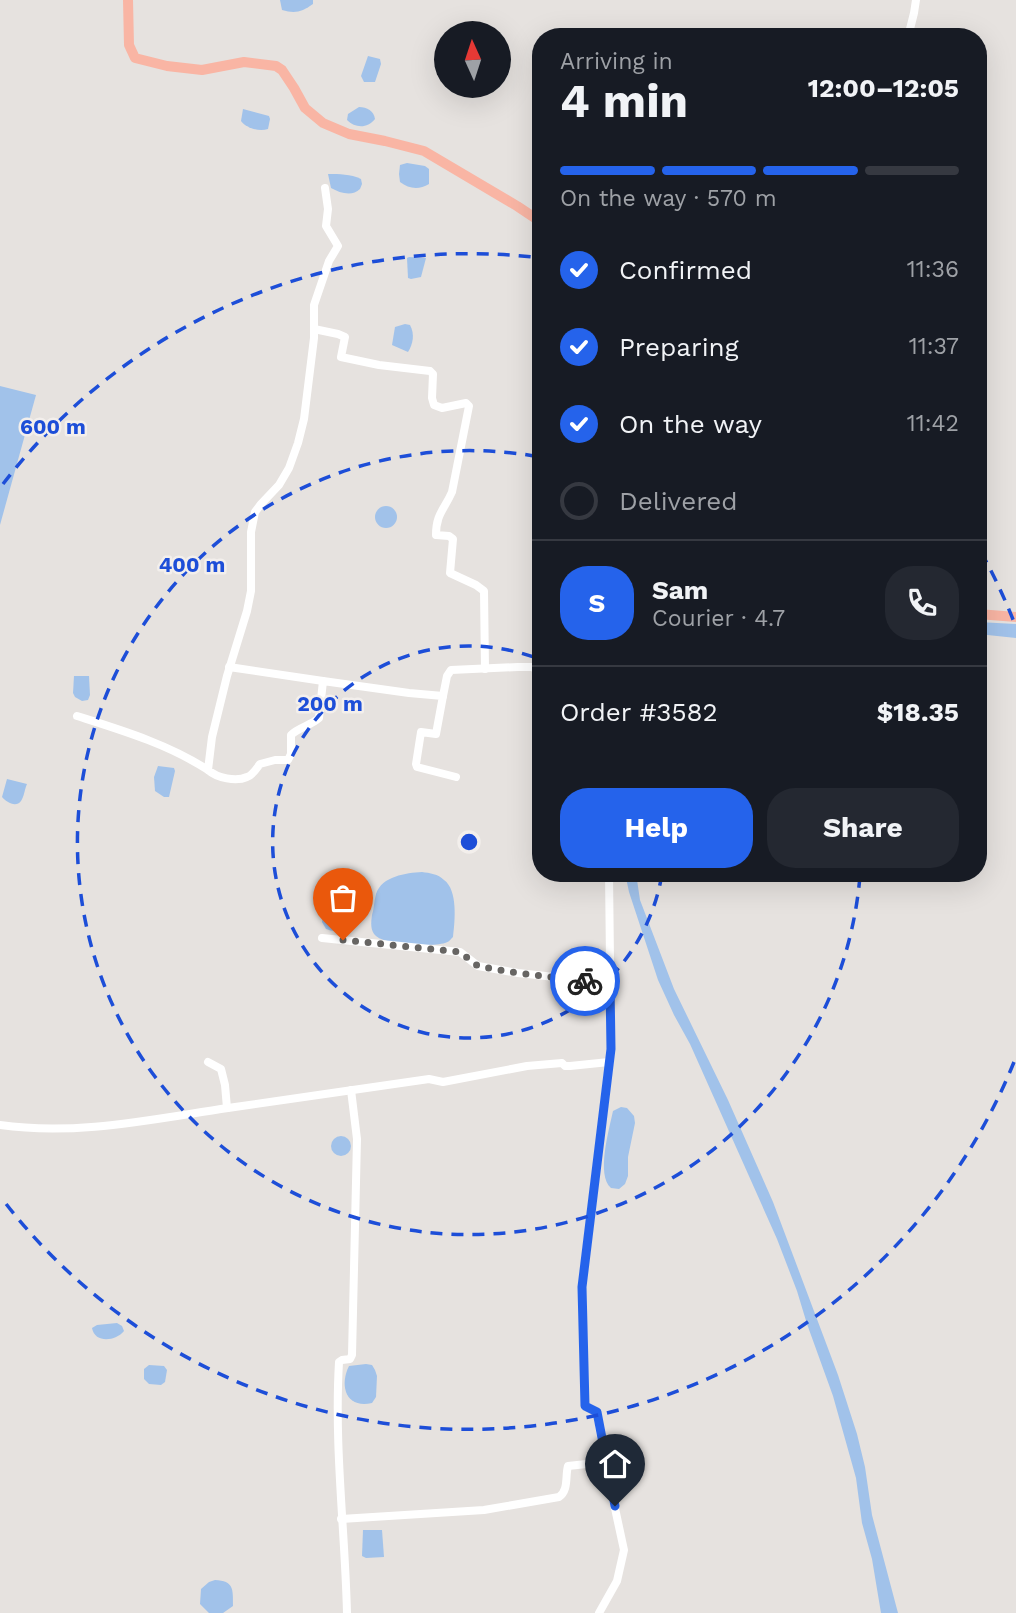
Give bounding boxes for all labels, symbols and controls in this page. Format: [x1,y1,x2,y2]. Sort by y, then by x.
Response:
north arrow [434,21,511,98]
map controls [434,21,511,98]
text: Arriving in [560,48,673,75]
text: 12:00–12:05 [808,73,959,103]
text: 4 min [560,74,688,128]
text: On the way · 570 m [560,185,777,212]
icon: check [560,251,598,289]
text: Confirmed [619,255,752,285]
text: 11:36 [907,256,959,283]
icon: check [560,328,598,366]
text: Preparing [619,332,739,362]
text: 11:37 [909,333,959,360]
icon: check [560,405,598,443]
text: On the way [619,409,762,439]
text: 11:42 [907,410,959,437]
text: 600 m [20,414,86,439]
text: Delivered [619,486,738,516]
text: 400 m [159,552,225,577]
button: phone [885,566,959,640]
text: Sam [652,575,708,605]
text: S [589,588,605,618]
text: Courier · 4.7 [652,605,785,632]
text: 200 m [297,691,363,716]
text: Order #3582 [560,697,718,727]
text: $18.35 [877,697,959,727]
button: Help [560,788,753,868]
button: Share [767,788,959,868]
centre of rings [457,830,481,854]
pin [313,868,373,940]
icon: bag [324,879,362,917]
courier [550,946,620,1016]
icon: bike [566,962,604,1000]
pin [585,1434,645,1506]
icon: home [596,1445,634,1483]

